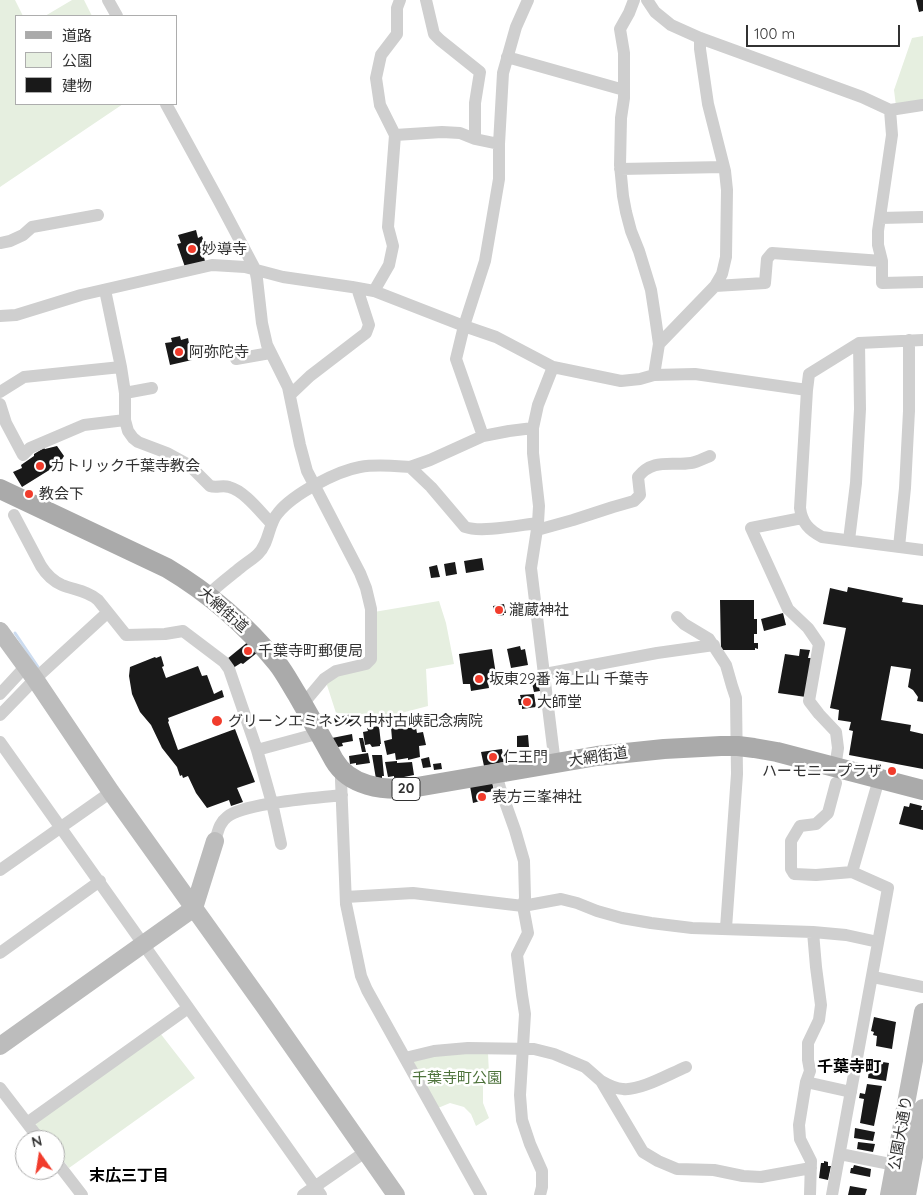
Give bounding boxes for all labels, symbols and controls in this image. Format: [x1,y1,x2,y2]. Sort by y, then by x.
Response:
legend [15,15,178,105]
scale bar [748,15,902,47]
text: 100 m [754,24,795,43]
text: 道路 [62,26,92,45]
text: 公園 [62,51,92,70]
text: 建物 [62,76,92,95]
place label: 妙導寺 [202,240,247,258]
marker: 妙導寺 [186,243,198,255]
place label: 阿弥陀寺 [189,343,249,361]
marker: 阿弥陀寺 [173,346,185,358]
place label: カトリック千葉寺教会 [50,457,200,475]
marker: カトリック千葉寺教会 [34,460,46,472]
place label: 教会下 [39,485,84,503]
marker: 教会下 [23,488,35,500]
street label: 大網街道 [194,584,252,636]
place label: 瀧蔵神社 [509,601,569,619]
marker: 瀧蔵神社 [493,604,505,616]
place label: 千葉寺町郵便局 [258,642,363,660]
marker: 千葉寺町郵便局 [242,645,254,657]
place label: 坂東29番 海上山 千葉寺 [489,670,649,688]
marker: 坂東29番 海上山 千葉寺 [473,673,485,685]
place label: 大師堂 [537,693,582,711]
marker: 大師堂 [521,696,533,708]
place label: グリーンエミネンス中村古峡記念病院 [228,712,483,730]
marker: グリーンエミネンス中村古峡記念病院 [210,714,224,728]
street label: 大網街道 [567,744,629,770]
place label: 仁王門 [503,748,548,766]
marker: 仁王門 [487,751,499,763]
place label: ハーモニープラザ [762,762,882,780]
marker: ハーモニープラザ [886,765,898,777]
road number: 20 [392,778,420,801]
place label: 表方三峯神社 [492,788,582,806]
marker: 表方三峯神社 [476,791,488,803]
district label: 千葉寺町 [817,1057,881,1077]
park label: 千葉寺町公園 [412,1069,502,1087]
street label: 公園大通り [886,1095,916,1171]
north arrow [15,1130,65,1180]
text: N [30,1131,44,1151]
district label: 末広三丁目 [89,1166,169,1186]

